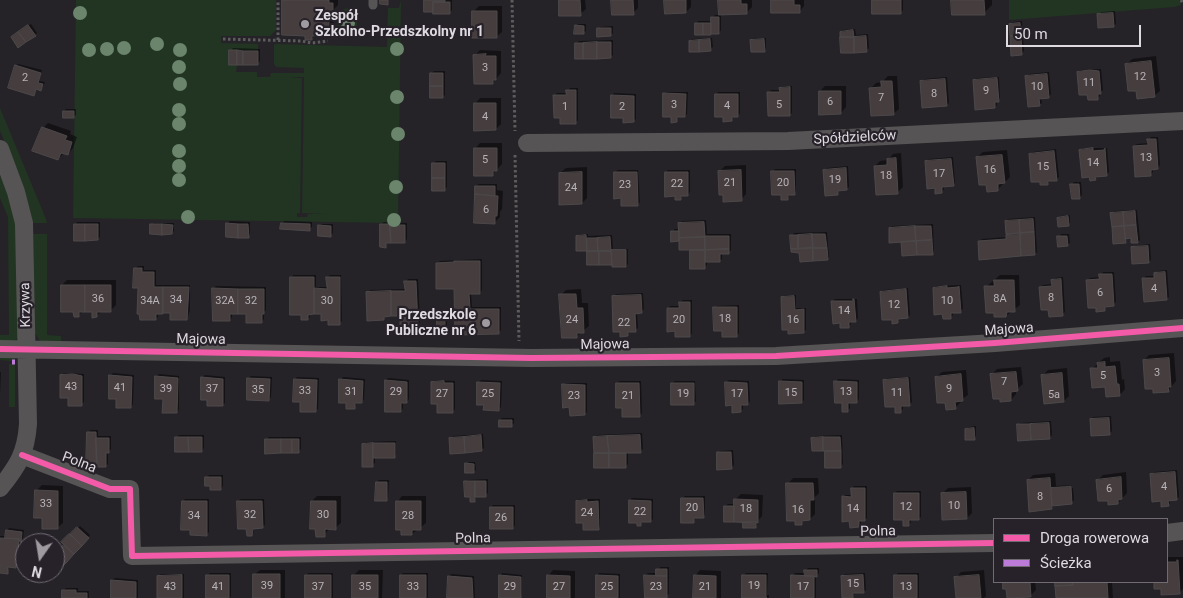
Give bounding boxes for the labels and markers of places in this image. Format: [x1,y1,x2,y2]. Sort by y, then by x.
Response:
place label: Zespół Szkolno-Przedszkolny nr 1 [315,8,484,40]
marker: Zespół Szkolno-Przedszkolny nr 1 [299,18,311,30]
place label: Przedszkole Publiczne nr 6 [386,307,476,340]
marker: Przedszkole Publiczne nr 6 [480,317,492,329]

